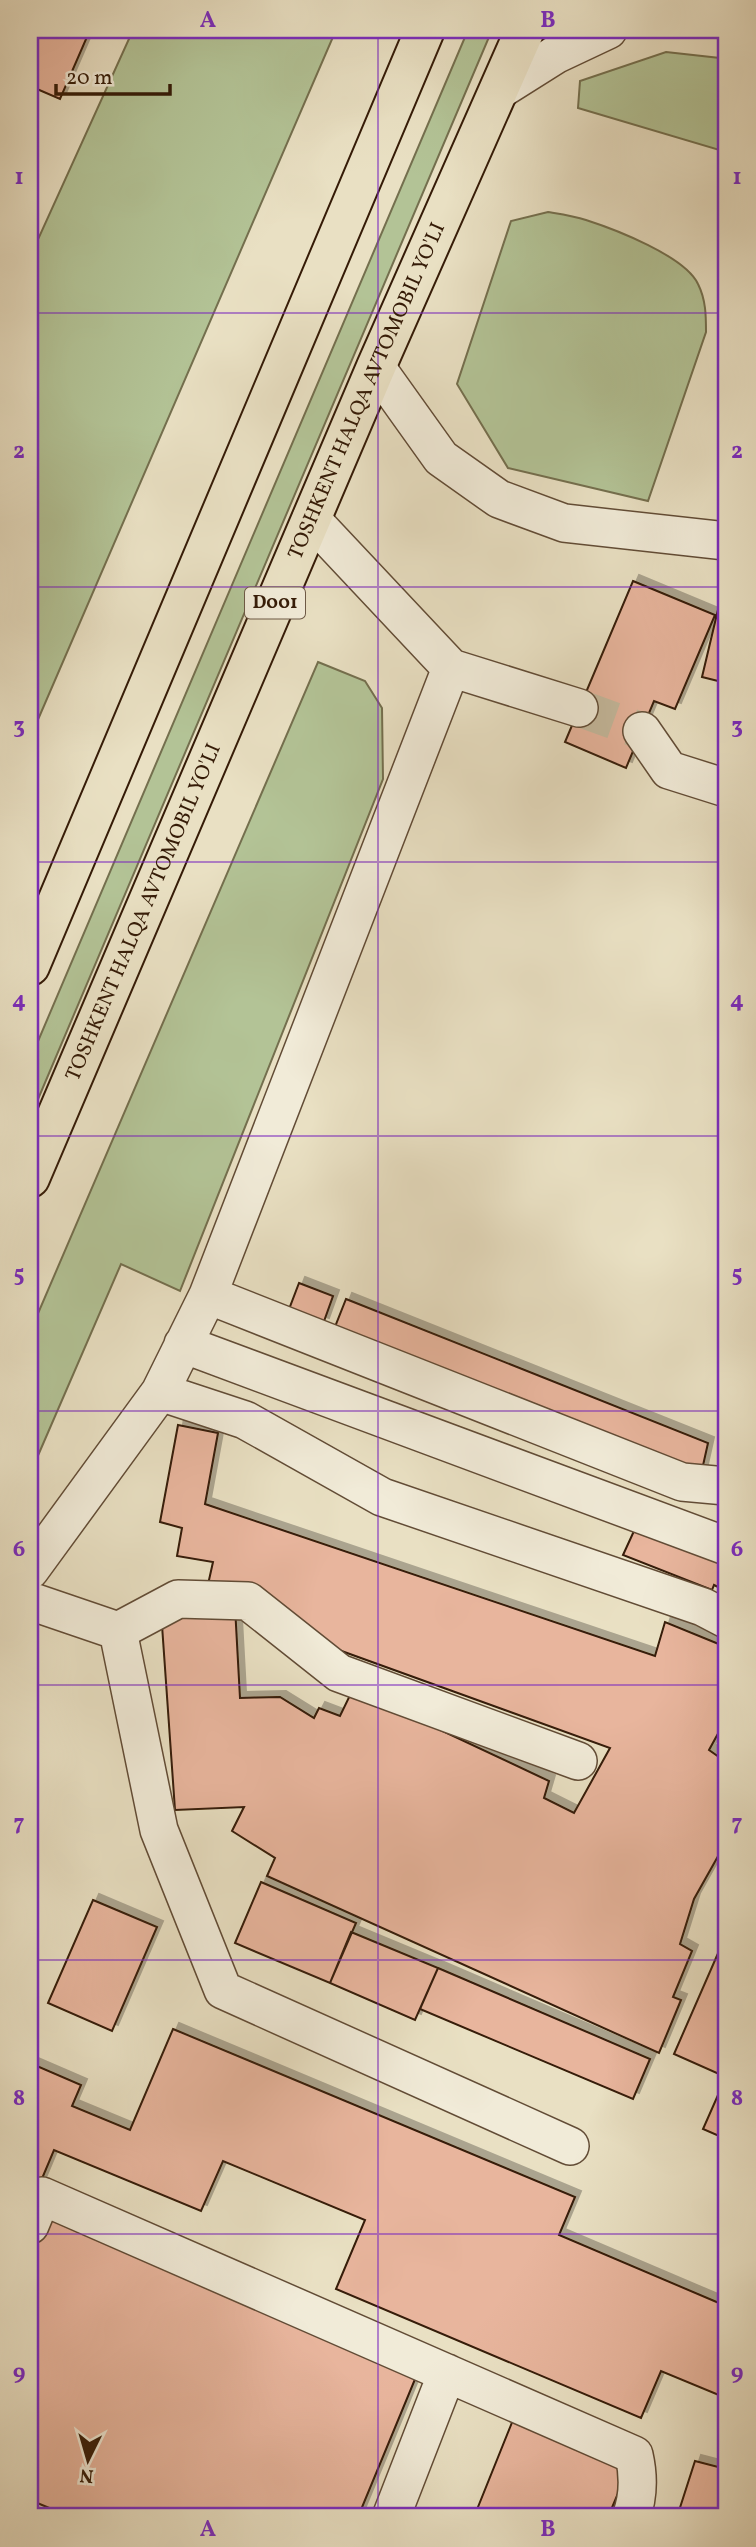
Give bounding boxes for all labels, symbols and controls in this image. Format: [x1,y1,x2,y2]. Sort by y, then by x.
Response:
text: A [200,5,216,37]
text: B [540,5,556,37]
scale bar [56,52,170,96]
text: 20 m [66,64,112,93]
text: 1 [14,162,24,194]
text: 1 [732,162,742,194]
street label: TOSHKENT HALQA AVTOMOBIL YO'LI [281,218,453,564]
text: 2 [13,436,25,468]
text: 2 [731,436,743,468]
road number: D001 [245,588,305,618]
text: 3 [13,711,25,743]
text: 3 [731,711,743,743]
street label: TOSHKENT HALQA AVTOMOBIL YO'LI [59,739,228,1086]
text: 4 [12,985,26,1017]
text: 4 [730,985,744,1017]
text: 5 [13,1259,25,1291]
text: 5 [731,1259,743,1291]
text: 6 [13,1534,25,1566]
text: 6 [731,1534,743,1566]
text: 7 [14,1808,25,1840]
text: 7 [732,1808,743,1840]
text: 8 [13,2083,25,2115]
text: 8 [731,2083,743,2115]
text: 9 [13,2357,25,2389]
text: 9 [731,2357,743,2389]
north arrow [52,2424,122,2494]
text: N [78,2461,95,2488]
text: A [200,2514,216,2546]
text: B [540,2514,556,2546]

